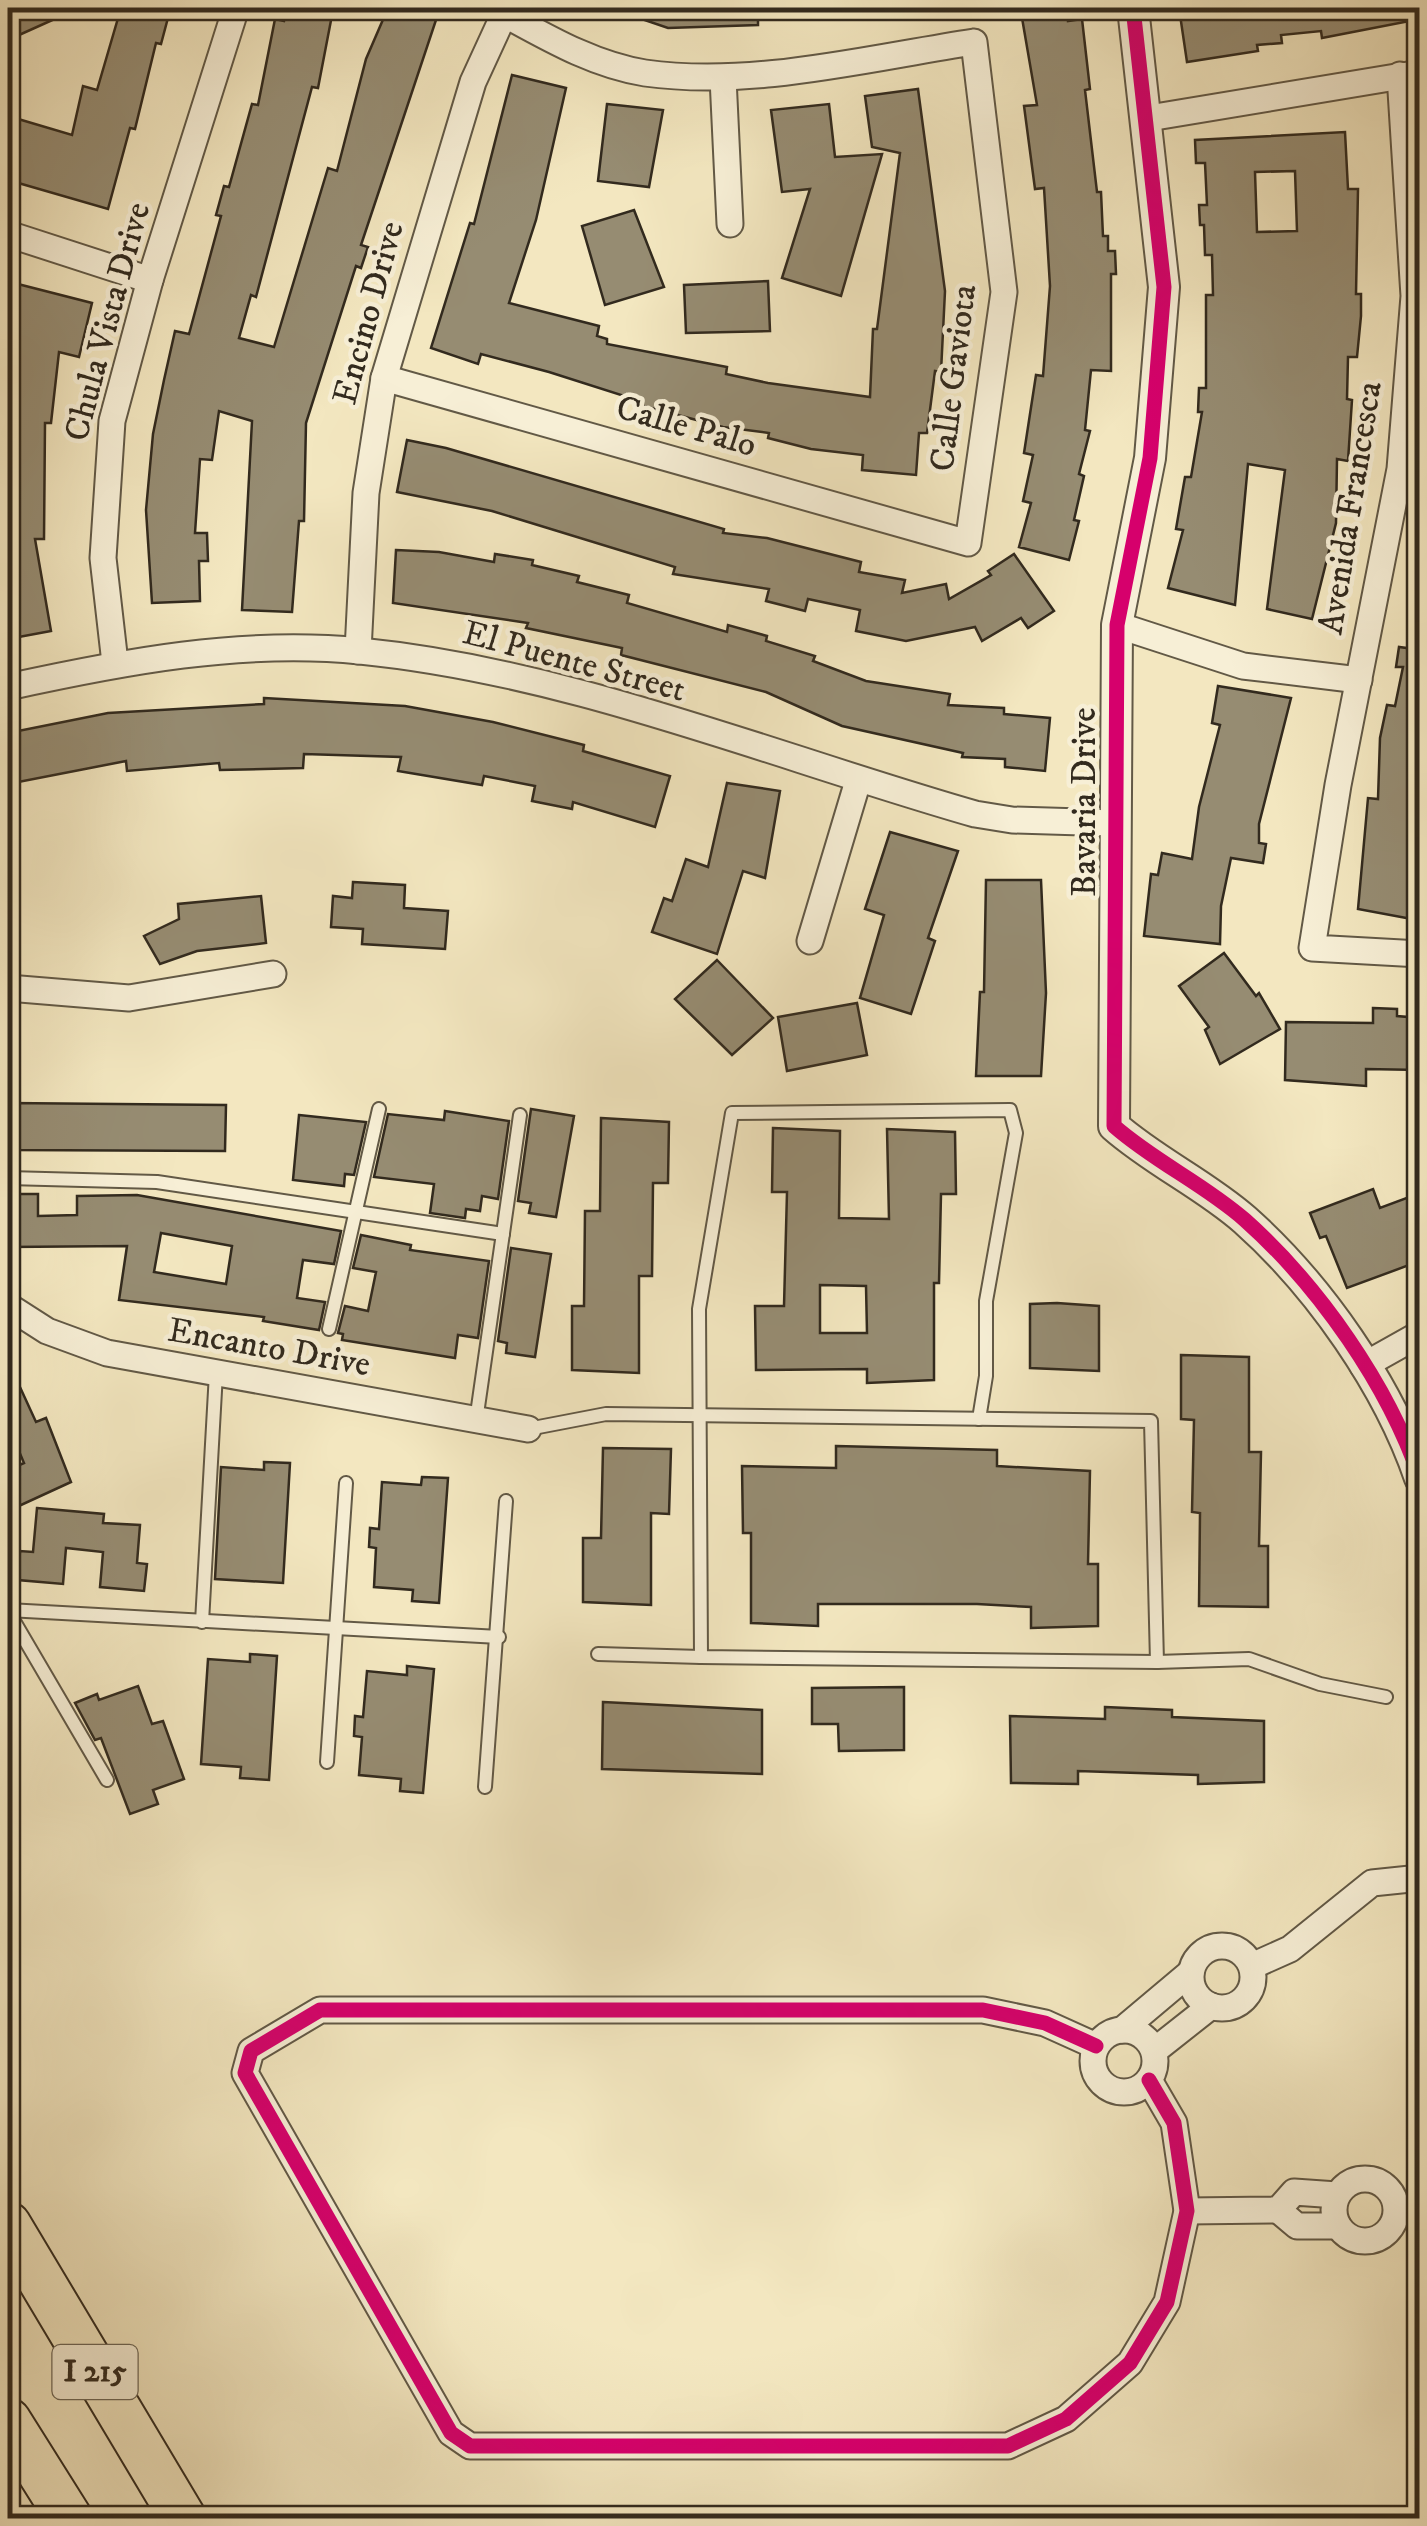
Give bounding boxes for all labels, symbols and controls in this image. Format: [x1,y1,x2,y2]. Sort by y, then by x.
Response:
street label: Chula Vista Drive [55,198,161,446]
street label: Encino Drive [323,217,415,409]
street label: Calle Gaviota [921,282,987,474]
street label: Avenida Francesca [1309,378,1393,638]
street label: Calle Palo [611,386,761,468]
street label: El Puente Street [458,611,690,713]
street label: Bavaria Drive [1063,707,1107,897]
street label: Encanto Drive [164,1309,374,1387]
road number: I 215 [52,2345,138,2399]

